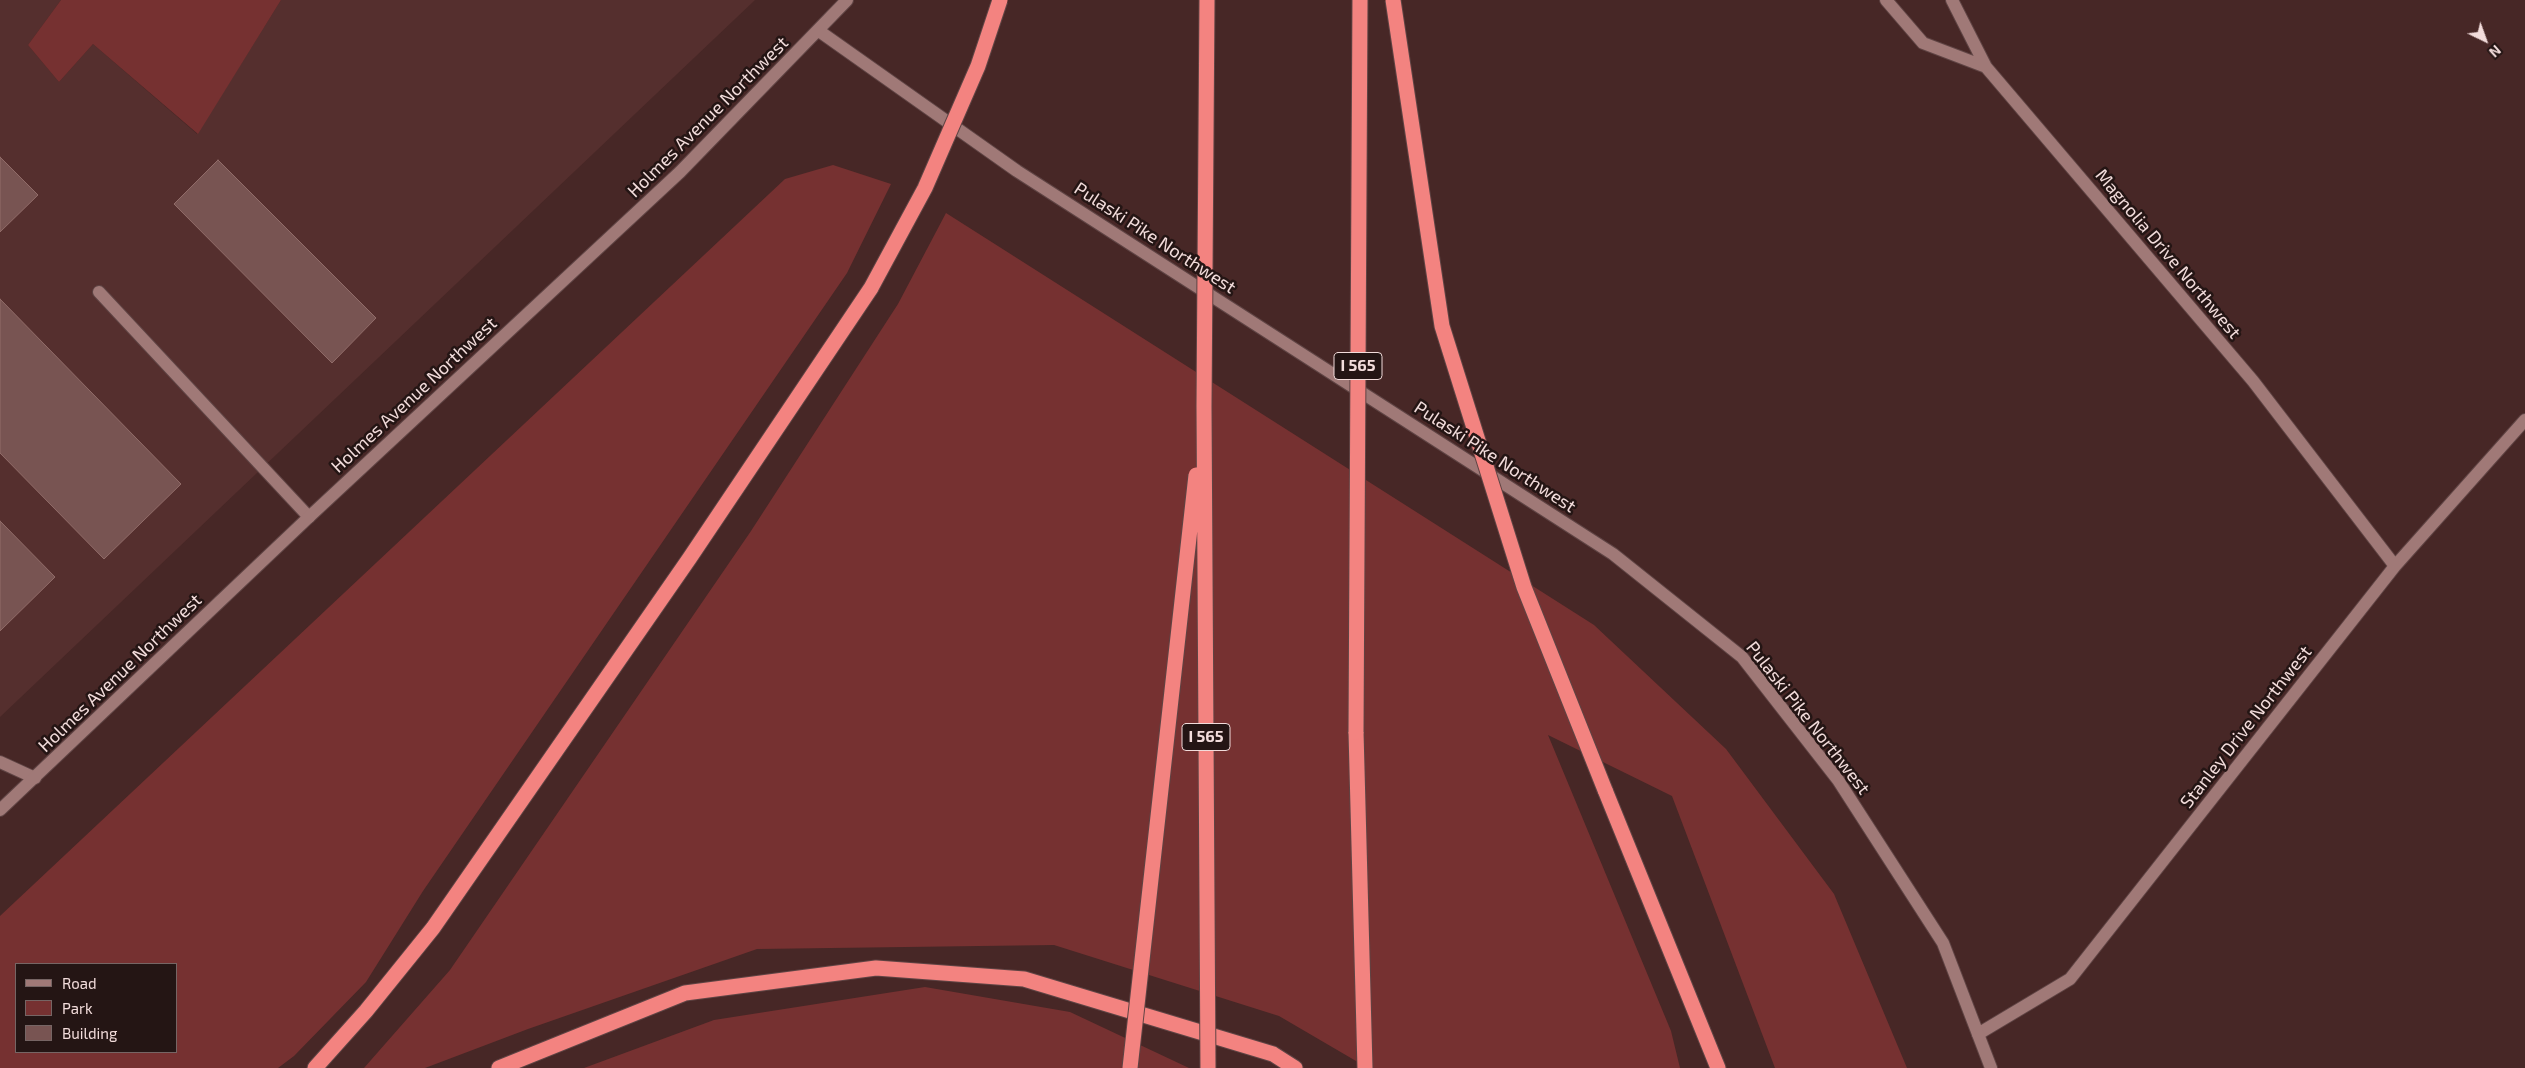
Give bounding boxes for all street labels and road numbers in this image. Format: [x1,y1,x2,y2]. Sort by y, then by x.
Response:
street label: Holmes Avenue Northwest [623,32,793,202]
street label: Magnolia Drive Northwest [2091,165,2245,343]
street label: Pulaski Pike Northwest [1070,178,1240,298]
street label: Holmes Avenue Northwest [327,313,501,477]
road number: I 565 [1334,352,1382,380]
street label: Pulaski Pike Northwest [1410,397,1580,517]
street label: Holmes Avenue Northwest [34,589,206,757]
street label: Pulaski Pike Northwest [1741,637,1875,799]
street label: Stanley Drive Northwest [2176,641,2316,813]
road number: I 565 [1182,724,1230,750]

